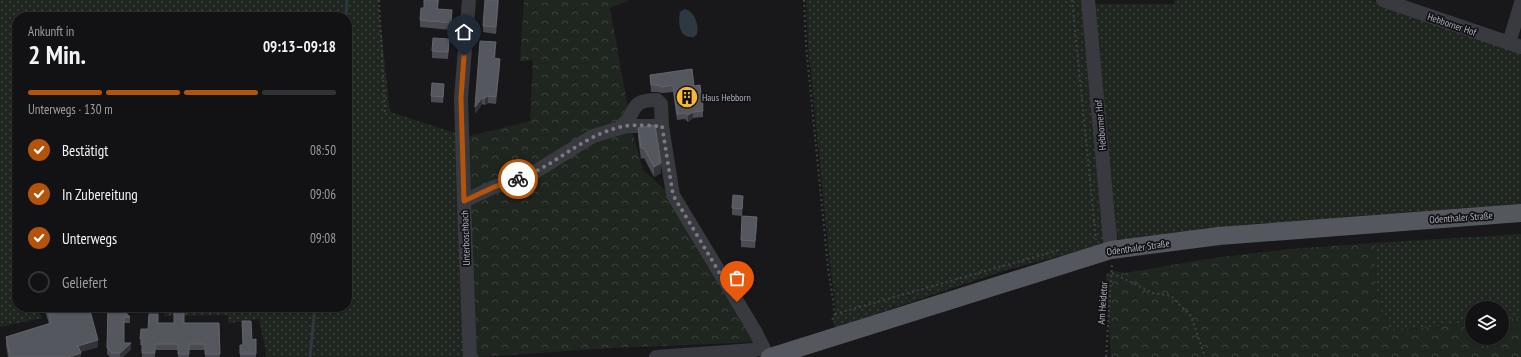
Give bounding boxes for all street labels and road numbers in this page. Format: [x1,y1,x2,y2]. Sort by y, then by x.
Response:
street label: Hebborner Hof [1426,10,1478,39]
street label: Hebborner Hof [1092,99,1109,151]
street label: Odenthaler Straße [1429,209,1493,226]
street label: Unterboschbach [458,210,473,266]
street label: Odenthaler Straße [1106,237,1170,258]
street label: Am Heidetor [1095,281,1111,325]

